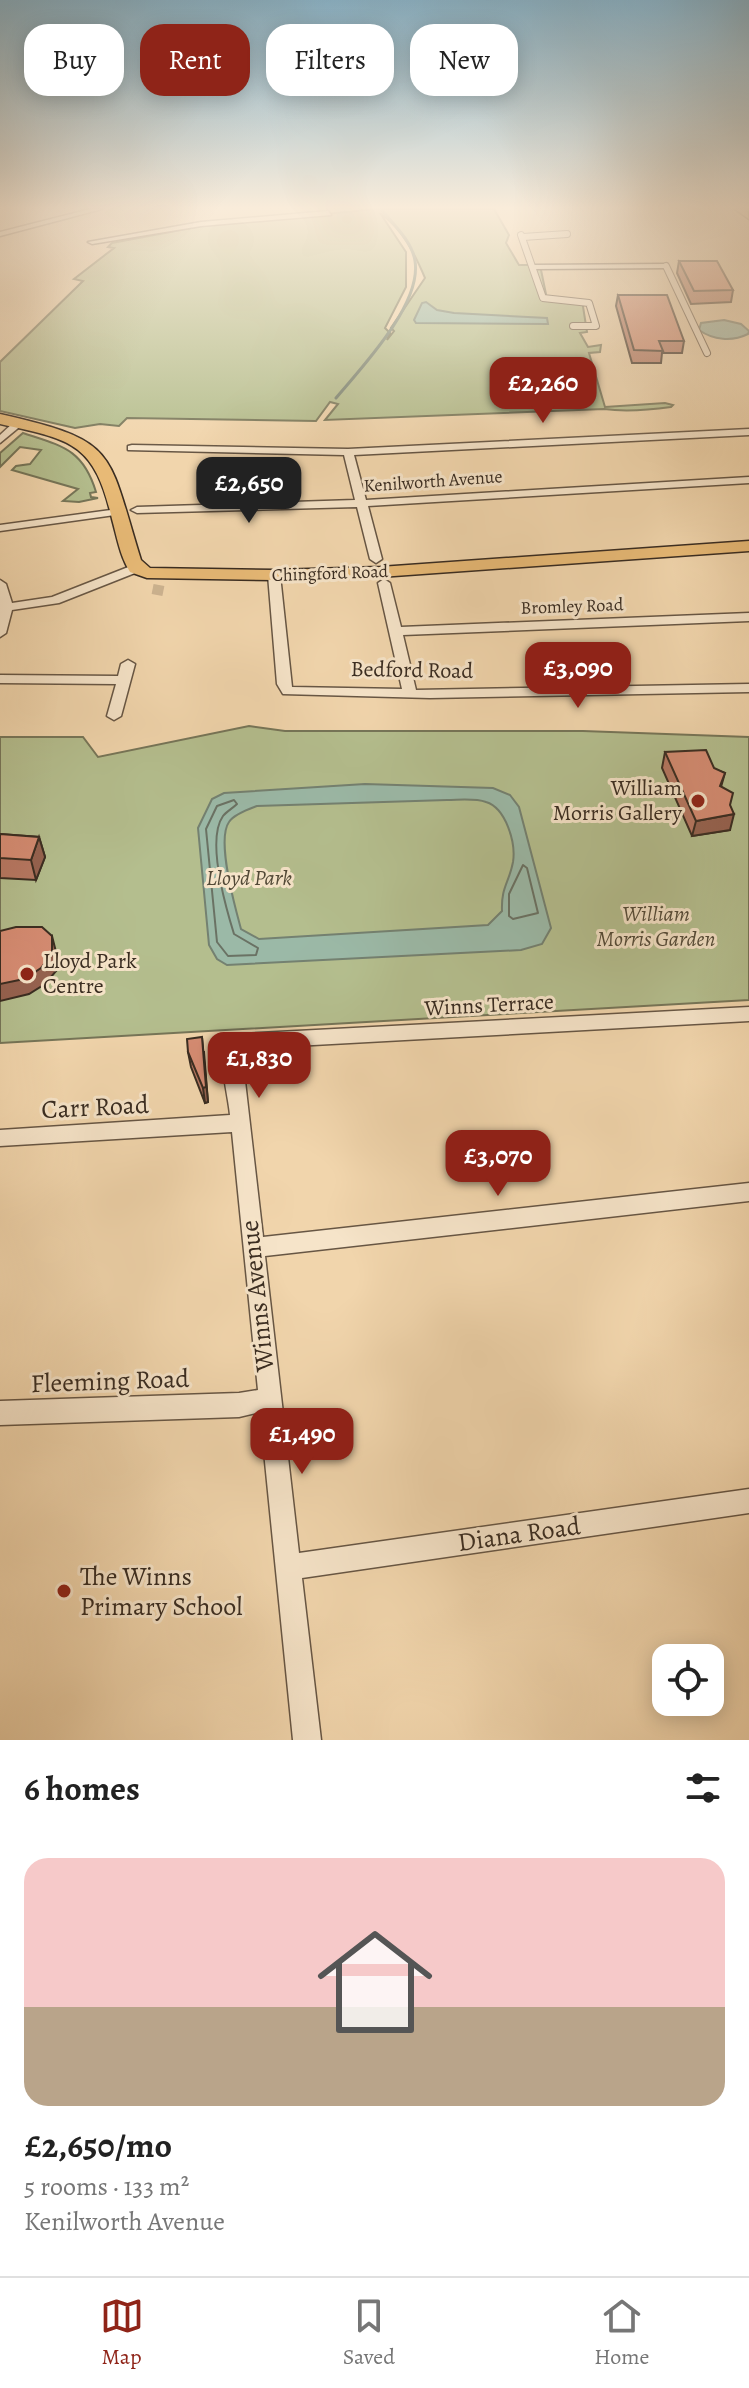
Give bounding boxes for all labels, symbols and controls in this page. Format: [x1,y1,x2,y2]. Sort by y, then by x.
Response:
chip: Buy [24,24,124,96]
chip: Rent [140,24,250,96]
chip: Filters [266,24,394,96]
chip: New [410,24,518,96]
pin: £2,260 [478,357,608,425]
text: £2,260 [508,365,578,400]
pin: £2,650 [184,457,314,525]
street label: Kenilworth Avenue [363,464,503,498]
text: £2,650 [214,465,284,500]
street label: Chingford Road [271,559,389,587]
street label: Bromley Road [520,592,624,620]
pin: £3,090 [513,642,643,710]
text: £3,090 [543,650,613,685]
street label: Bedford Road [350,654,474,686]
place label: William Morris Gallery [553,773,682,828]
marker: William Morris Gallery [689,792,707,810]
park label: Lloyd Park [206,863,292,893]
park label: William Morris Garden [597,899,715,954]
place label: Lloyd Park Centre [43,946,137,1001]
marker: Lloyd Park Centre [18,965,36,983]
street label: Winns Terrace [423,987,554,1023]
pin: £1,830 [194,1032,324,1100]
text: £1,830 [226,1040,292,1075]
street label: Carr Road [40,1087,150,1127]
pin: £3,070 [433,1130,563,1198]
text: £3,070 [464,1138,532,1173]
street label: Winns Avenue [232,1219,282,1374]
street label: Fleeming Road [30,1361,190,1401]
pin: £1,490 [237,1408,367,1476]
text: £1,490 [268,1416,336,1451]
street label: Diana Road [455,1508,583,1560]
place label: The Winns Primary School [80,1559,243,1624]
marker: The Winns Primary School [55,1582,73,1600]
map controls [652,1644,724,1716]
button: locate [652,1644,724,1716]
text: 6 homes [24,1765,140,1812]
icon: filters [681,1766,725,1810]
icon: home [303,1910,447,2054]
text: £2,650/mo [24,2122,172,2169]
text: 5 rooms · 133 m² [24,2169,189,2204]
text: Kenilworth Avenue [24,2204,225,2239]
tab: Map [100,2294,144,2372]
tab: Saved [343,2294,395,2372]
tab: Home [594,2294,649,2372]

